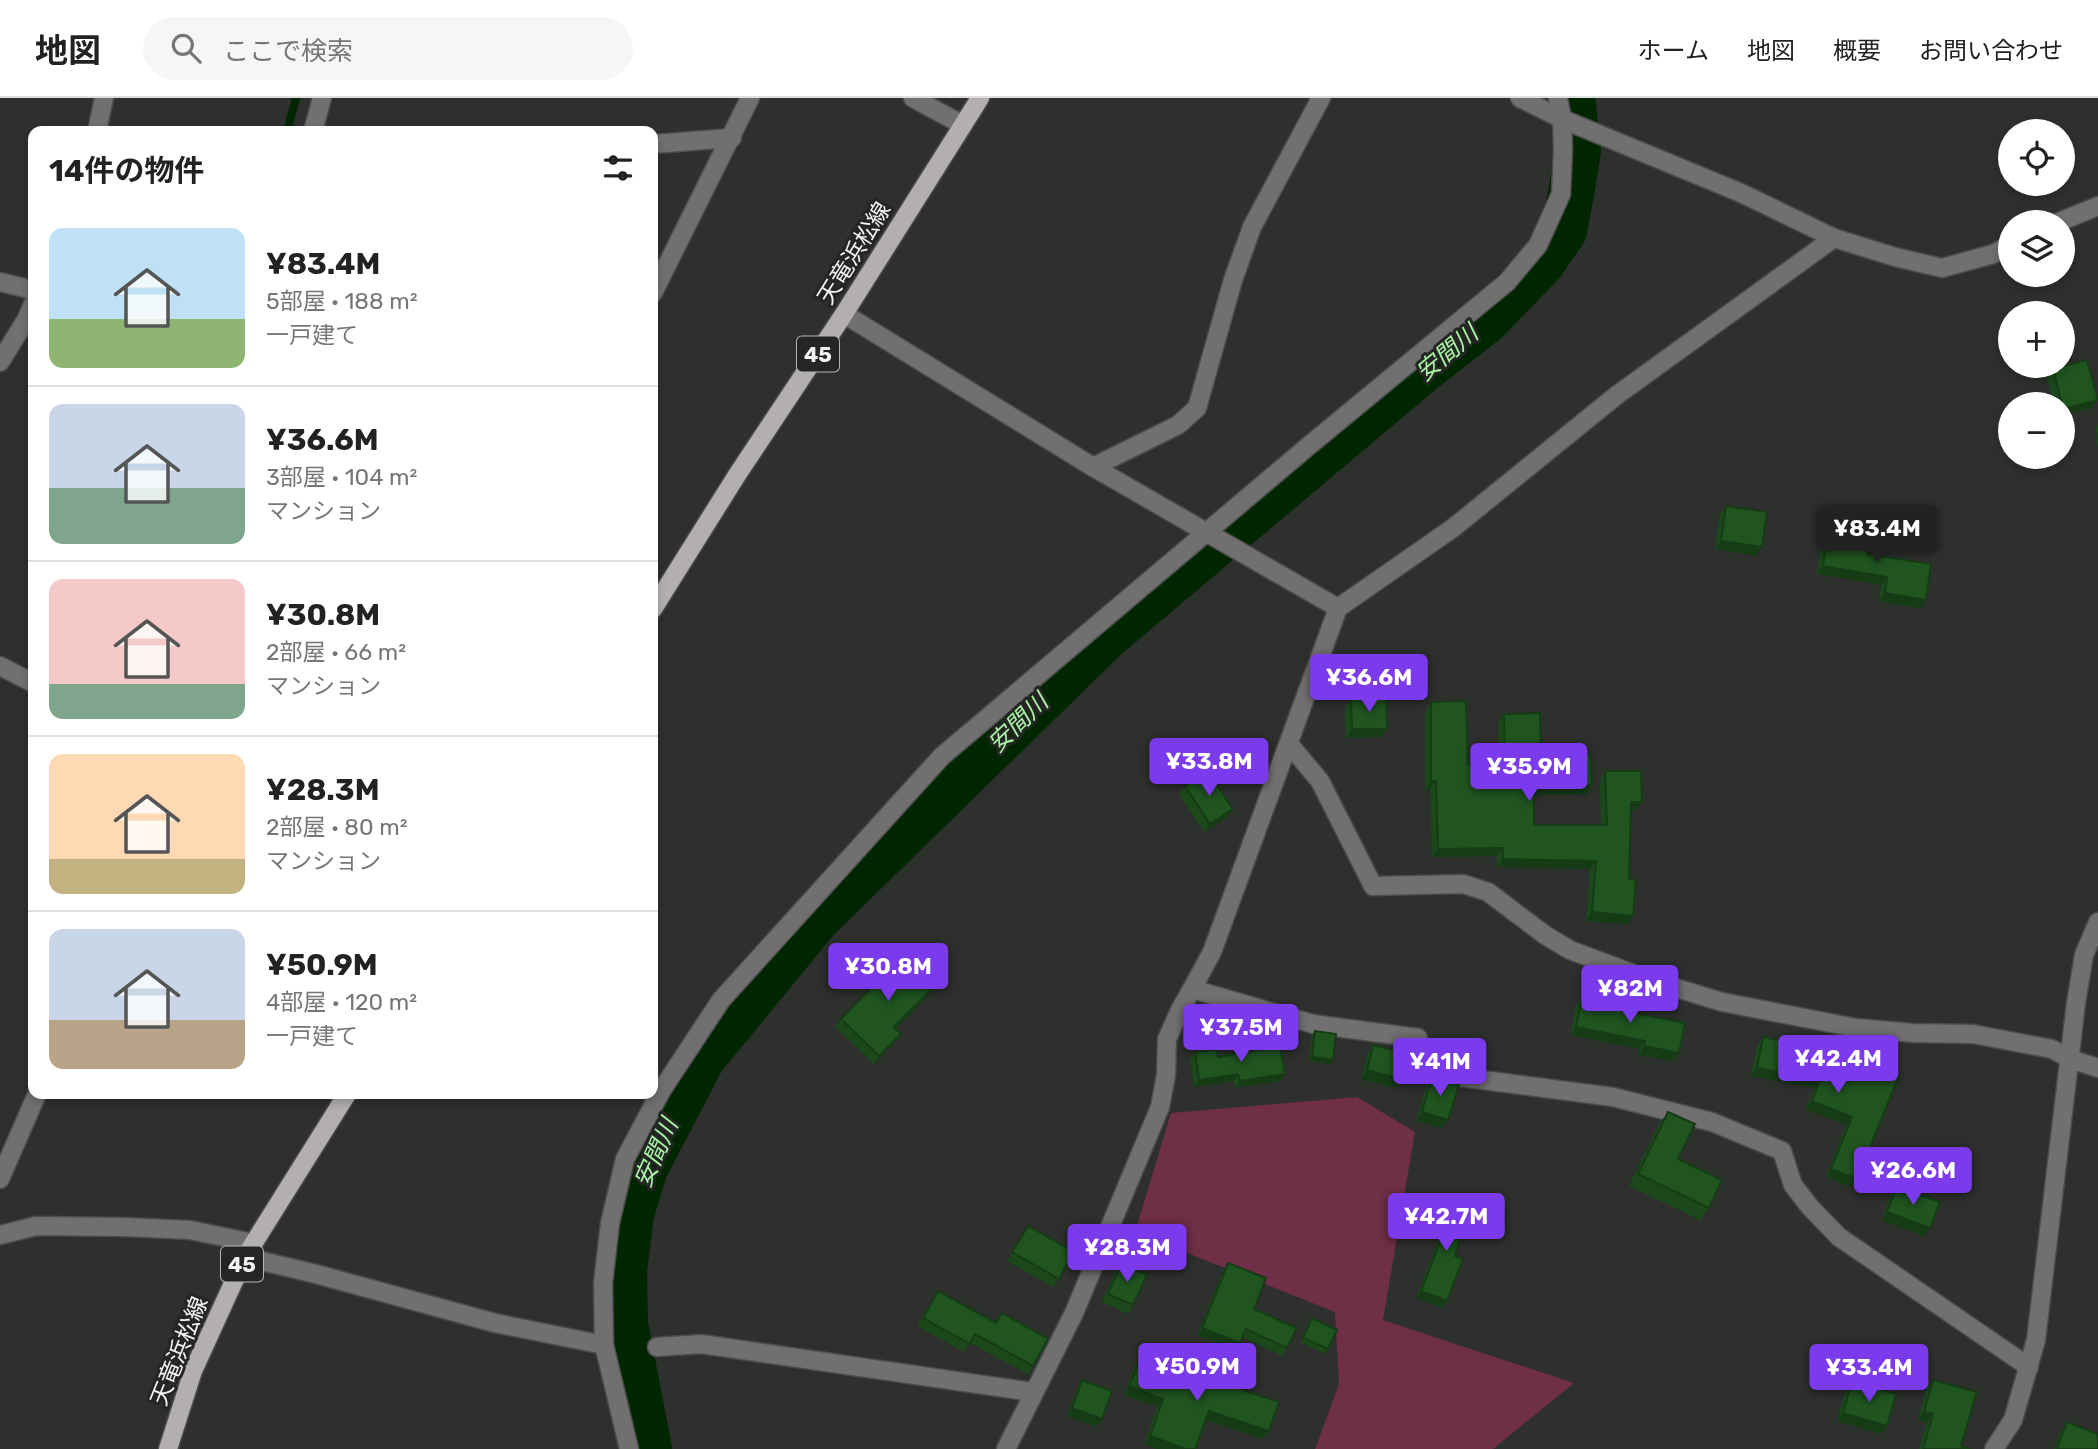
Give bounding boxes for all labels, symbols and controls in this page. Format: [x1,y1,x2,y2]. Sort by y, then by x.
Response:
search box [143,17,633,80]
icon: search [167,29,205,67]
text: 地図 [35,31,101,70]
text: ここで検索 [223,36,353,67]
text: ホーム [1638,37,1709,65]
text: 地図 [1747,37,1795,65]
text: 概要 [1833,37,1881,65]
text: お問い合わせ [1919,37,2063,65]
map controls [1998,119,2075,469]
button: locate [1998,119,2075,196]
icon: filters [599,149,637,187]
text: 14件の物件 [49,153,204,189]
street label: 天竜浜松線 [812,197,896,309]
button: layers [1998,210,2075,287]
text: ¥83.4M [266,246,380,282]
icon: home [105,256,189,340]
text: 5部屋 · 188 m² [266,287,418,315]
button: + [1998,301,2075,378]
water label: 安間川 [1410,317,1486,387]
text: 一戸建て [266,321,358,349]
road number: 45 [797,336,839,372]
button: − [1998,392,2075,469]
text: ¥36.6M [266,422,379,458]
icon: home [105,432,189,516]
text: 3部屋 · 104 m² [266,463,417,491]
text: マンション [266,497,381,525]
pin: ¥83.4M [1820,505,1934,565]
text: ¥83.4M [1833,514,1921,542]
text: ¥30.8M [266,597,380,633]
icon: home [105,607,189,691]
text: 2部屋 · 66 m² [266,638,406,666]
pin: ¥36.6M [1312,654,1426,714]
text: ¥36.6M [1326,663,1412,691]
text: マンション [266,672,381,700]
water label: 安間川 [982,686,1056,758]
pin: ¥33.8M [1152,738,1266,798]
pin: ¥35.9M [1472,744,1586,803]
text: ¥33.8M [1165,747,1253,775]
text: ¥35.9M [1486,752,1572,780]
text: ¥28.3M [266,772,379,808]
icon: home [105,782,189,866]
text: 2部屋 · 80 m² [266,813,408,841]
text: マンション [266,847,381,875]
pin: ¥30.8M [831,944,945,1003]
text: ¥50.9M [266,947,378,983]
text: ¥30.8M [844,952,932,980]
icon: home [105,957,189,1041]
pin: ¥82M [1589,965,1671,1025]
text: ¥82M [1597,974,1663,1002]
text: 4部屋 · 120 m² [266,988,417,1016]
pin: ¥37.5M [1184,1004,1298,1064]
text: ¥37.5M [1199,1013,1283,1041]
text: 一戸建て [266,1022,358,1050]
pin: ¥42.4M [1781,1035,1895,1095]
pin: ¥41M [1399,1038,1481,1098]
text: ¥42.4M [1794,1044,1882,1072]
text: ¥41M [1409,1047,1471,1075]
water label: 安間川 [629,1112,685,1192]
pin: ¥26.6M [1856,1148,1970,1207]
text: ¥26.6M [1870,1156,1956,1184]
pin: ¥42.7M [1389,1194,1503,1253]
text: ¥42.7M [1404,1202,1488,1230]
pin: ¥28.3M [1070,1224,1184,1284]
text: ¥28.3M [1084,1233,1171,1261]
road number: 45 [221,1246,263,1282]
street label: 天竜浜松線 [144,1292,214,1410]
pin: ¥50.9M [1140,1344,1254,1403]
pin: ¥33.4M [1812,1344,1926,1404]
text: ¥50.9M [1154,1352,1240,1380]
text: ¥33.4M [1825,1353,1913,1381]

